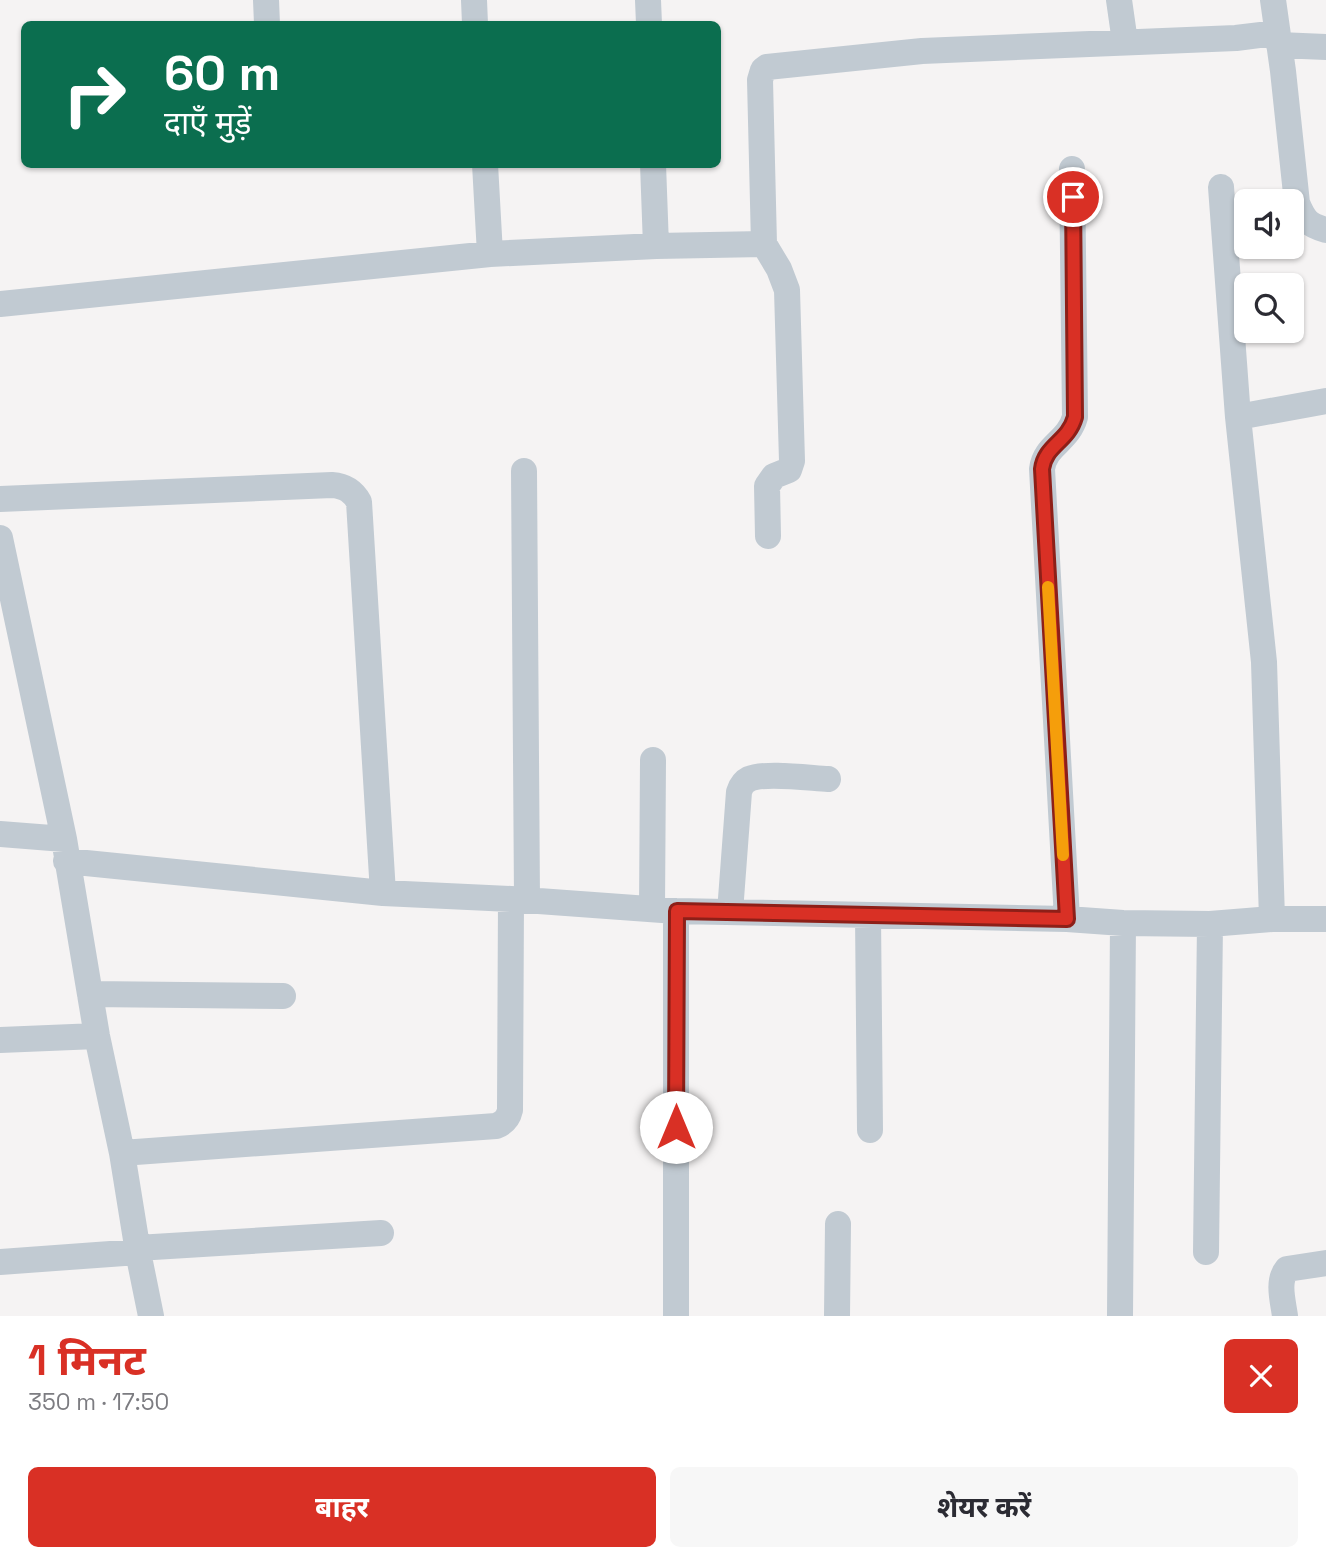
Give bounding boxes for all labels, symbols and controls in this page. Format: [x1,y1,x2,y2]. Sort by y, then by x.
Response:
text: 60 m [164,42,280,104]
icon: right [49,49,140,140]
text: दाएँ मुड़ें [164,103,251,143]
pin [1043,167,1103,227]
icon: arrive [1054,178,1092,216]
map controls [1234,189,1304,343]
button: sound [1234,189,1304,259]
button: search [1234,273,1304,343]
position arrow [639,1090,713,1164]
text: 1 मिनट [28,1334,146,1387]
button: close [1224,1339,1298,1413]
text: 350 m · 17:50 [28,1387,169,1417]
button: बाहर [28,1467,656,1547]
button: शेयर करें [670,1467,1298,1547]

